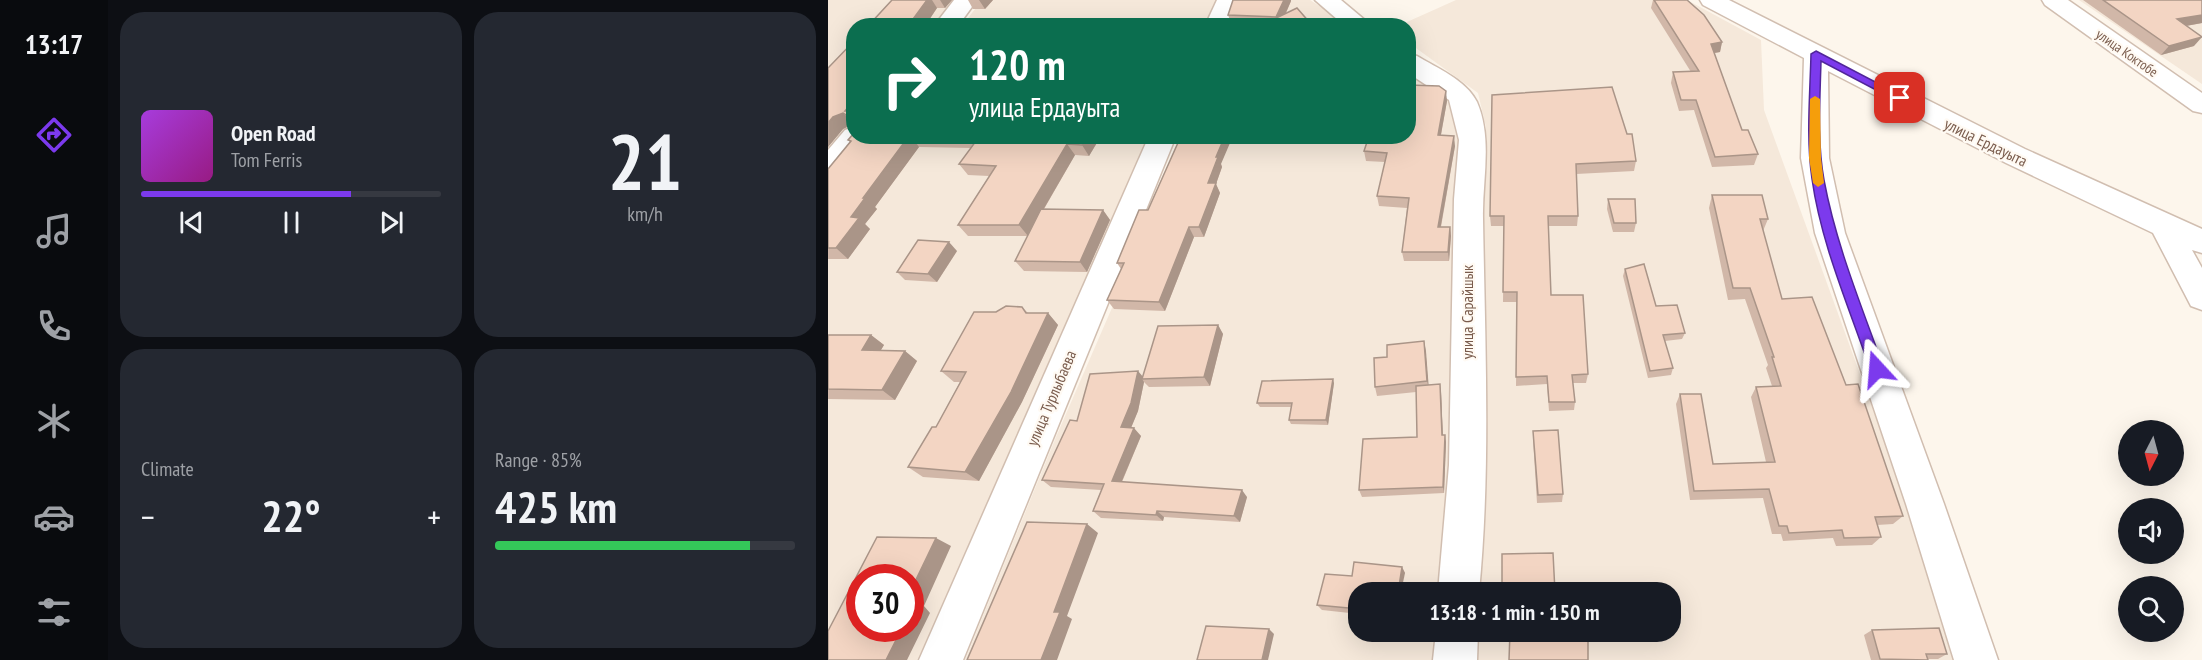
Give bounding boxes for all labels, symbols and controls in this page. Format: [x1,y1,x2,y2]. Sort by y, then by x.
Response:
street label: улица Коктобе [2093,25,2162,81]
text: 13:17 [25,27,83,61]
text: 120 m [969,37,1066,92]
icon: right [870,42,948,120]
pin [1874,72,1925,123]
icon: arrive [1883,81,1916,114]
text: улица Ердауыта [969,90,1120,124]
text: 21 [608,111,682,212]
street label: улица Ердауыта [1941,113,2031,171]
icon: directions [33,114,75,156]
text: Open Road [231,119,316,147]
text: Tom Ferris [231,147,302,173]
text: km/h [627,201,663,227]
icon: previous [175,206,208,239]
icon: pause [275,206,308,239]
icon: next [375,206,408,239]
icon: music [33,210,75,252]
street label: улица Сарайшык [1457,264,1477,359]
icon: phone [33,305,75,347]
position arrow [1845,337,1909,401]
street label: улица Турлыбаева [1022,347,1080,449]
icon: climate [33,400,75,442]
north arrow [2118,420,2184,486]
map controls [2118,420,2184,642]
text: Range · 85% [495,447,582,473]
text: Climate [141,456,194,482]
text: 425 km [495,477,617,535]
text: 22° [261,486,321,544]
text: − [141,495,155,538]
text: + [427,495,441,538]
icon: car [33,496,75,538]
button: sound [2118,498,2184,564]
speed limit sign: 30 [846,564,924,642]
button: search [2118,576,2184,642]
icon: filters [33,591,75,633]
text: 13:18 · 1 min · 150 m [1429,598,1600,626]

